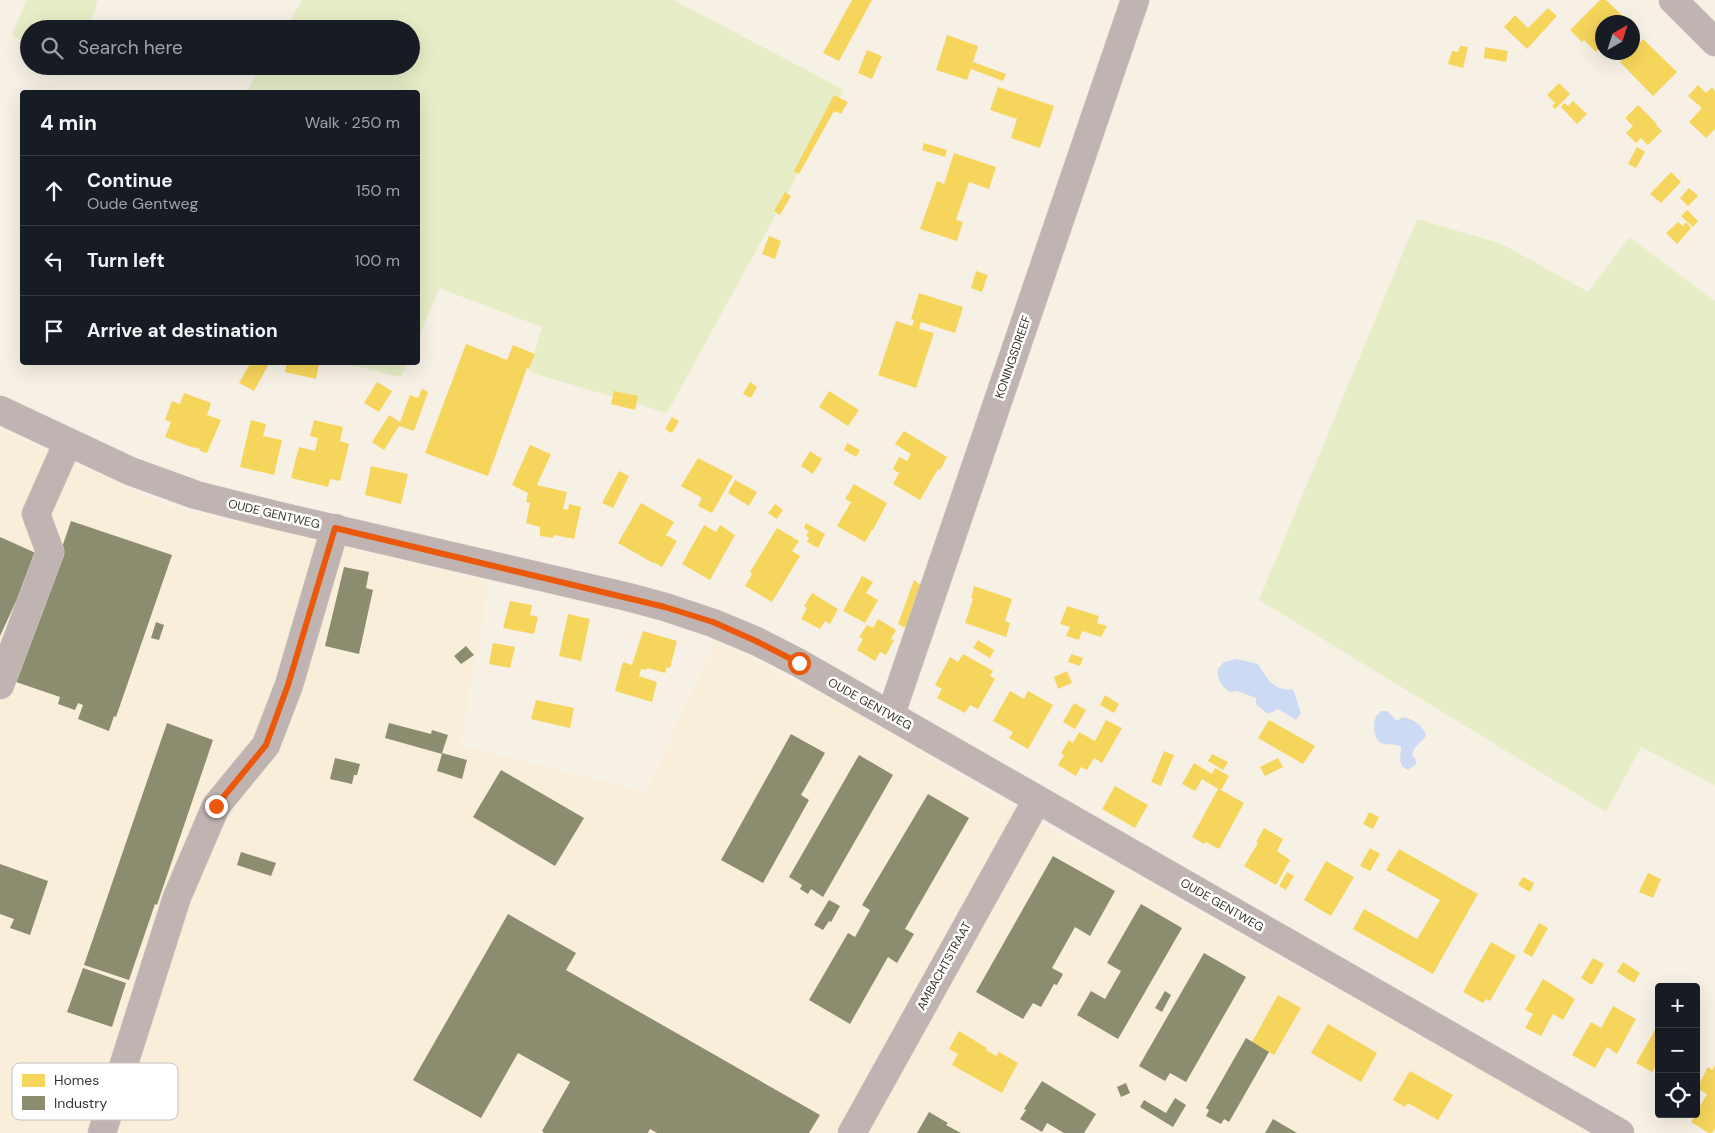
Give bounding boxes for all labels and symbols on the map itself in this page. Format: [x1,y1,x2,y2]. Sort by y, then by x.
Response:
north arrow [1595,15,1640,60]
street label: KONINGSDREEF [991,313,1035,401]
street label: OUDE GENTWEG [227,496,321,532]
route start [788,652,811,675]
street label: OUDE GENTWEG [825,674,915,734]
route end [205,795,228,818]
street label: OUDE GENTWEG [1177,875,1267,935]
street label: AMBACHTSTRAAT [913,919,975,1013]
legend [12,1063,178,1120]
text: Homes [54,1071,99,1089]
text: Industry [54,1094,107,1112]

